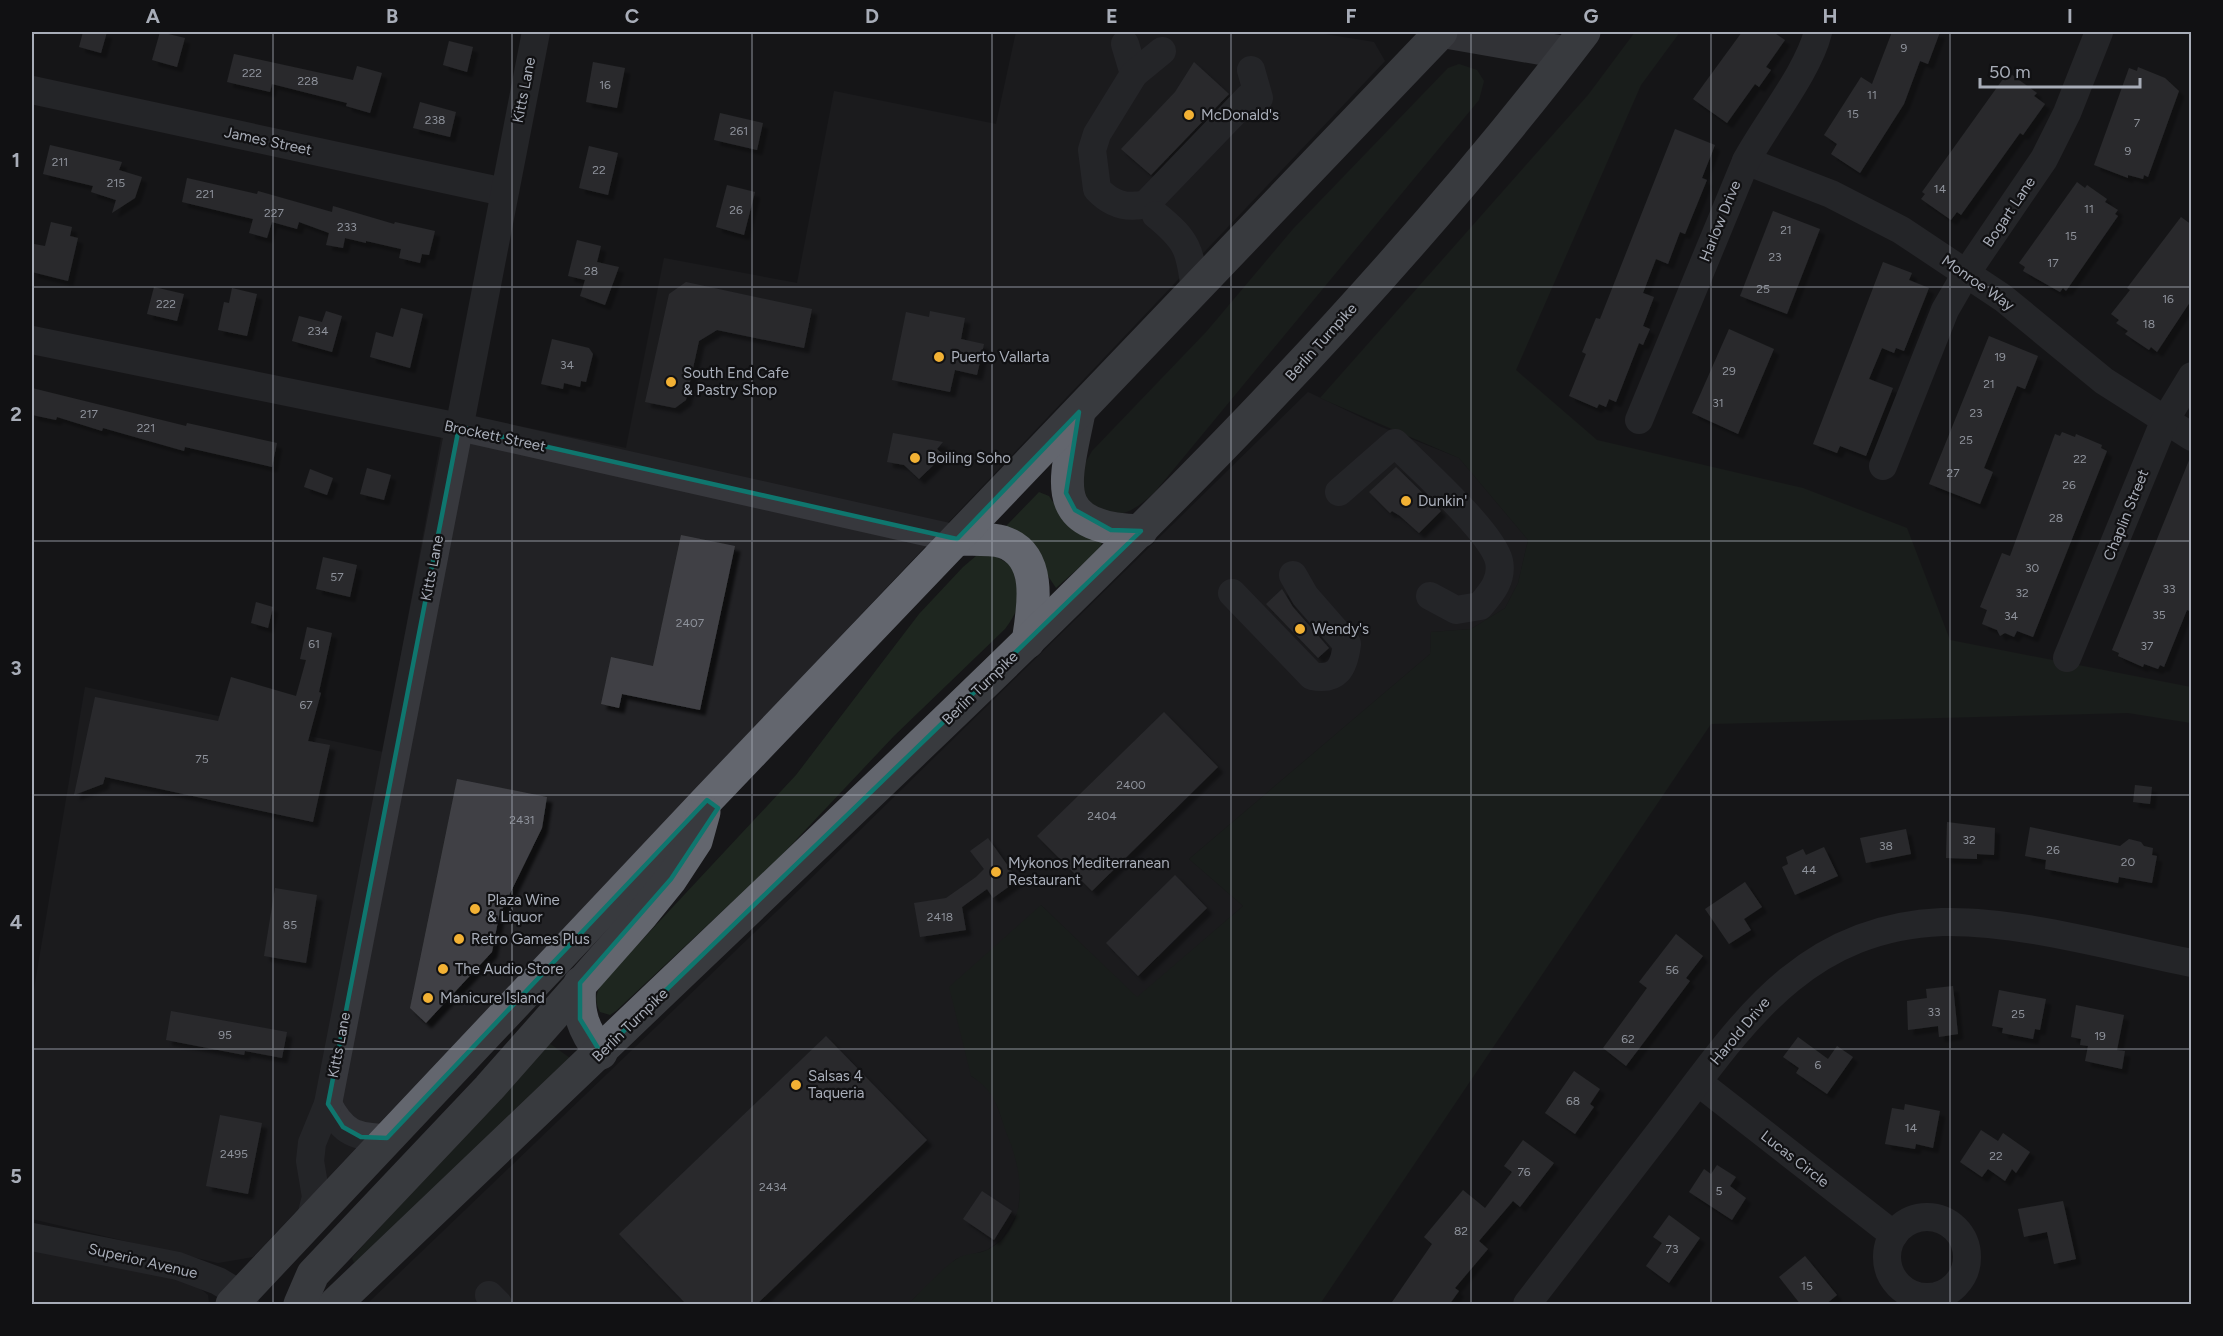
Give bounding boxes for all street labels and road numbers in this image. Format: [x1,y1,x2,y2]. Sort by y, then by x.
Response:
street label: Kitts Lane [509,56,539,124]
street label: James Street [223,123,314,159]
street label: Bogart Lane [1979,173,2039,251]
street label: Harlow Drive [1696,178,1744,264]
street label: Monroe Way [1938,251,2018,315]
street label: Berlin Turnpike [1281,299,1361,385]
street label: Brockett Street [443,416,548,456]
street label: Chaplin Street [2100,467,2153,563]
street label: Kitts Lane [417,534,447,602]
street label: Berlin Turnpike [938,647,1022,729]
street label: Berlin Turnpike [588,984,672,1066]
street label: Harold Drive [1706,993,1774,1069]
street label: Kitts Lane [324,1011,354,1079]
street label: Lucas Circle [1757,1127,1833,1191]
street label: Superior Avenue [87,1240,199,1282]

